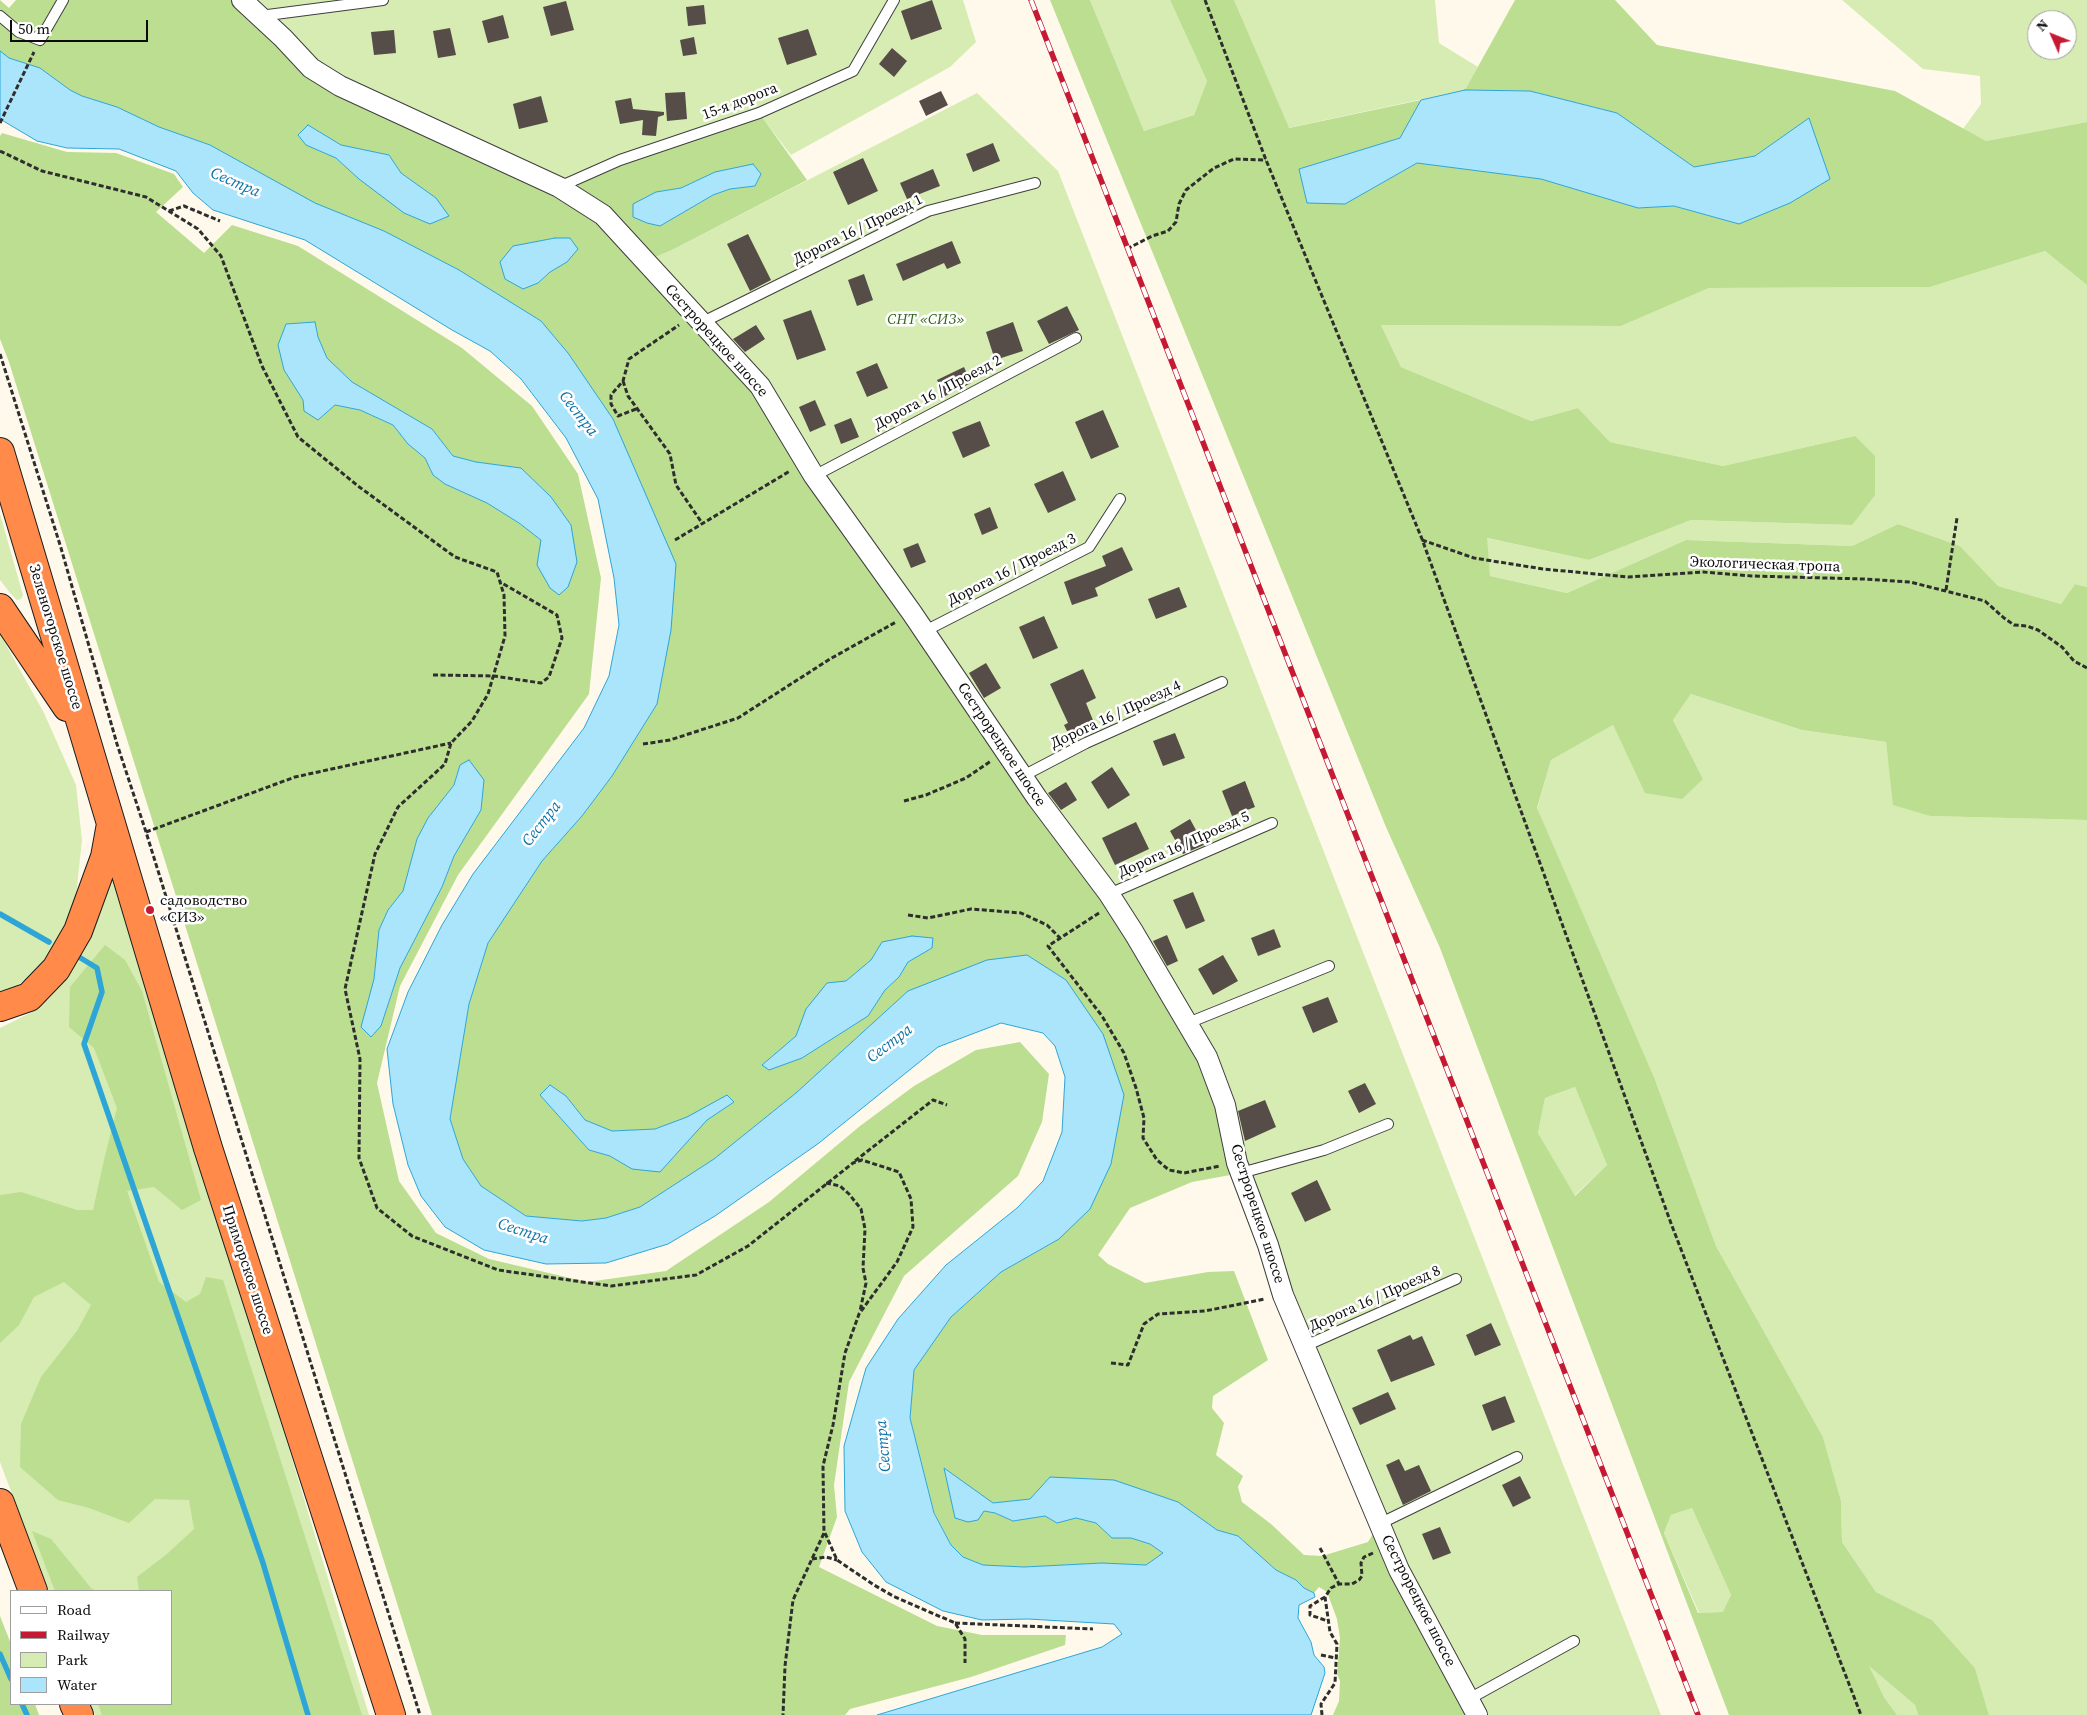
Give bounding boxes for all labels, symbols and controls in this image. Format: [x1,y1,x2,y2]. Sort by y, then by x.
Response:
scale bar [12,10,150,42]
north arrow [2027,10,2077,60]
text: N [2031,15,2053,36]
text: 50 m [18,18,50,39]
street label: 15-я дорога [700,79,780,125]
water label: Сестра [207,164,263,202]
street label: Дорога 16 / Проезд 1 [790,191,926,269]
street label: Сестрорецкое шоссе [661,281,771,401]
park label: СНТ «СИЗ» [887,311,965,329]
street label: Дорога 16 / Проезд 2 [871,352,1005,434]
water label: Сестра [554,388,602,440]
street label: Дорога 16 / Проезд 3 [945,530,1079,610]
street label: Экологическая тропа [1689,553,1841,577]
street label: Зеленогорское шоссе [24,562,86,712]
street label: Дорога 16 / Проезд 4 [1048,677,1184,753]
street label: Сестрорецкое шоссе [953,680,1049,810]
water label: Сестра [518,798,566,850]
street label: Дорога 16 / Проезд 5 [1116,808,1252,882]
place label: садоводство «СИЗ» [160,892,247,927]
marker: садоводство «СИЗ» [144,904,156,916]
water label: Сестра [863,1021,917,1067]
street label: Сестрорецкое шоссе [1226,1142,1288,1286]
street label: Приморское шоссе [218,1203,276,1337]
water label: Сестра [495,1215,551,1249]
street label: Дорога 16 / Проезд 8 [1307,1262,1443,1336]
water label: Сестра [872,1419,896,1473]
street label: Сестрорецкое шоссе [1377,1532,1459,1670]
legend [10,1590,172,1705]
text: Road [57,1599,91,1620]
text: Railway [57,1624,110,1645]
text: Park [57,1649,88,1670]
text: Water [57,1674,97,1695]

